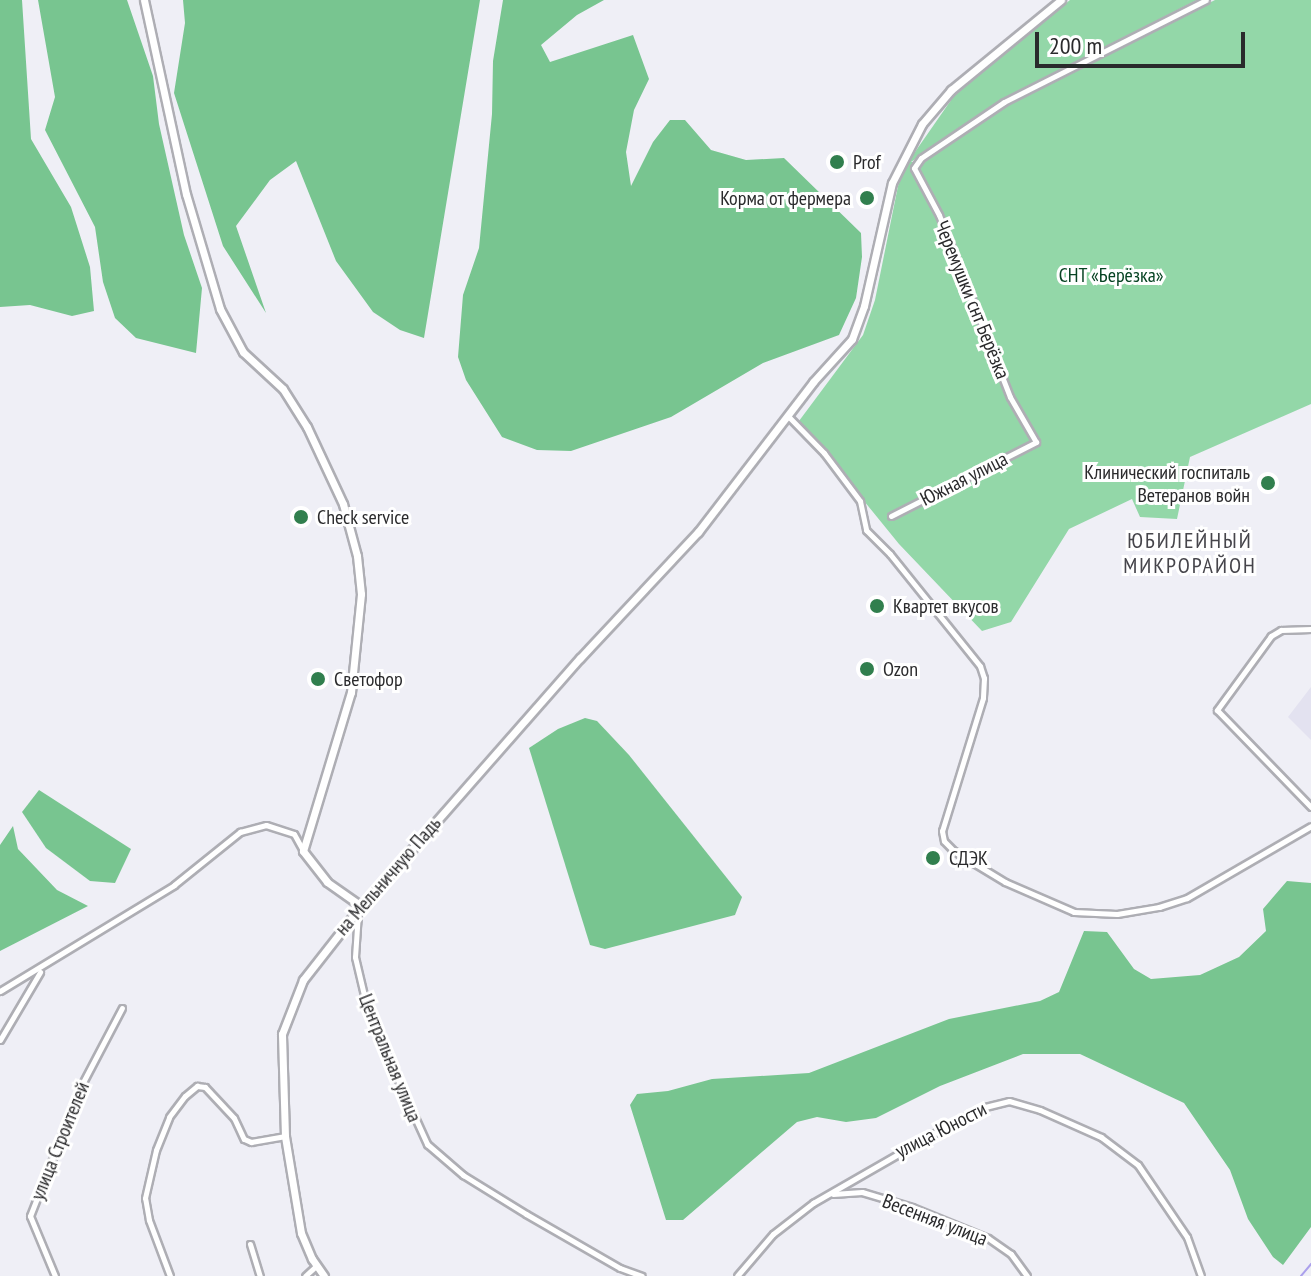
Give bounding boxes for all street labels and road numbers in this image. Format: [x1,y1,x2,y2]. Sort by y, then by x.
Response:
street label: Черемушки снт Берёзка [929,217,1015,383]
street label: Южная улица [916,447,1012,511]
street label: на Мельничную Падь [330,812,446,940]
street label: Центральная улица [353,990,427,1126]
street label: улица Строителей [25,1078,95,1204]
street label: улица Юности [891,1097,991,1163]
street label: Весенняя улица [879,1189,991,1251]

